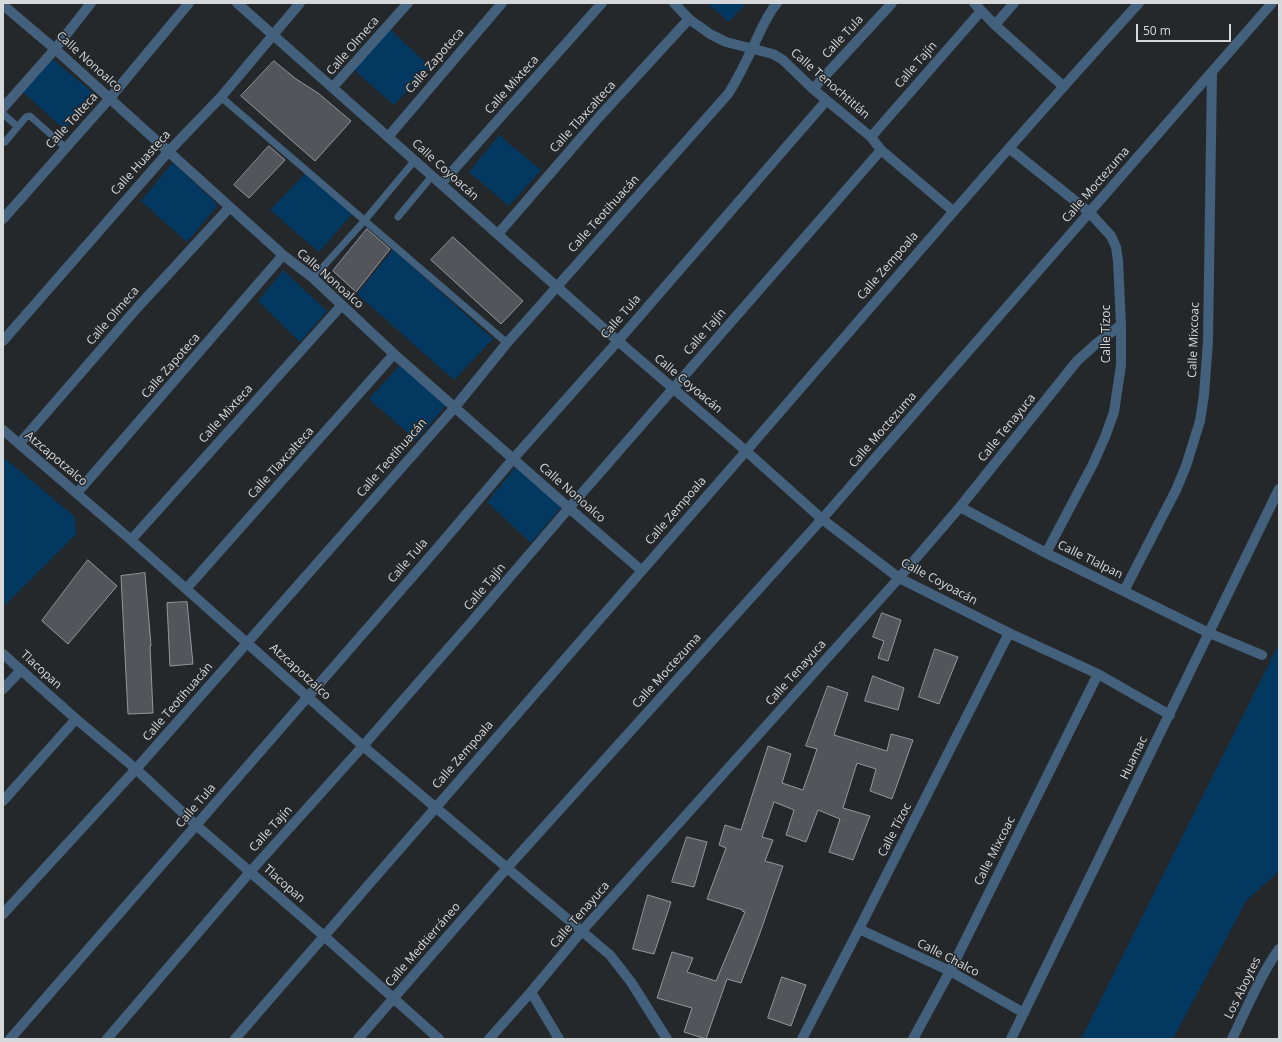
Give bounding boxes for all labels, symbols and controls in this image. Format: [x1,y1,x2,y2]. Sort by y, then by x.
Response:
street label: Calle Tula [819,12,867,62]
street label: Calle Olmeca [324,14,382,78]
scale bar [1138,16,1233,42]
text: 50 m [1143,22,1171,39]
street label: Calle Zapoteca [403,25,467,97]
street label: Calle Nonoalco [53,29,125,95]
street label: Calle Tajín [892,39,940,91]
street label: Calle Tenochtitlán [788,46,872,122]
street label: Calle Mixteca [482,53,542,117]
street label: Calle Tlaxcalteca [547,78,619,156]
street label: Calle Tolteca [43,90,101,152]
street label: Calle Huasteca [108,128,174,198]
street label: Calle Coyoacán [409,136,481,204]
street label: Calle Moctezuma [1059,144,1133,226]
street label: Calle Teotihuacán [565,172,643,256]
street label: Calle Zempoala [854,229,922,303]
street label: Calle Nonoalco [294,246,366,312]
street label: Calle Olmeca [84,284,142,348]
street label: Calle Tula [598,292,644,342]
street label: Calle Mixcoac [1185,302,1203,378]
street label: Calle Tízoc [1100,305,1114,363]
street label: Calle Tajín [681,306,729,358]
street label: Calle Zapoteca [139,330,203,402]
street label: Calle Coyoacán [651,351,725,417]
street label: Calle Mixteca [196,382,256,446]
street label: Calle Moctezuma [846,389,920,471]
street label: Calle Tenayuca [975,391,1039,465]
street label: Calle Teotihuacán [354,416,430,500]
street label: Calle Tlaxcalteca [245,424,317,502]
street label: Atzcapotzalco [22,429,90,489]
street label: Calle Nonoalco [536,460,608,526]
street label: Calle Zempoala [642,474,710,548]
street label: Calle Tula [385,536,431,586]
street label: Calle Tlalpan [1055,538,1125,582]
street label: Calle Coyoacán [898,556,980,608]
street label: Calle Tajín [461,561,509,613]
street label: Calle Moctezuma [630,631,704,711]
street label: Calle Tenayuca [763,637,829,709]
street label: Atzcapotzalco [267,641,333,703]
street label: Tlacopan [17,648,65,692]
street label: Calle Teotihuacán [140,660,216,744]
street label: Calle Zempoala [429,718,497,792]
street label: Huamac [1117,734,1151,782]
street label: Calle Tula [173,781,219,831]
street label: Calle Tízoc [875,801,915,859]
street label: Calle Tajín [247,803,295,855]
street label: Calle Mixcoac [971,814,1019,888]
street label: Tlacopan [260,862,308,906]
street label: Calle Tenayuca [547,879,613,951]
street label: Calle Medtierráneo [383,900,463,990]
street label: Calle Chalco [915,936,981,980]
street label: Los Aboytes [1222,955,1264,1021]

